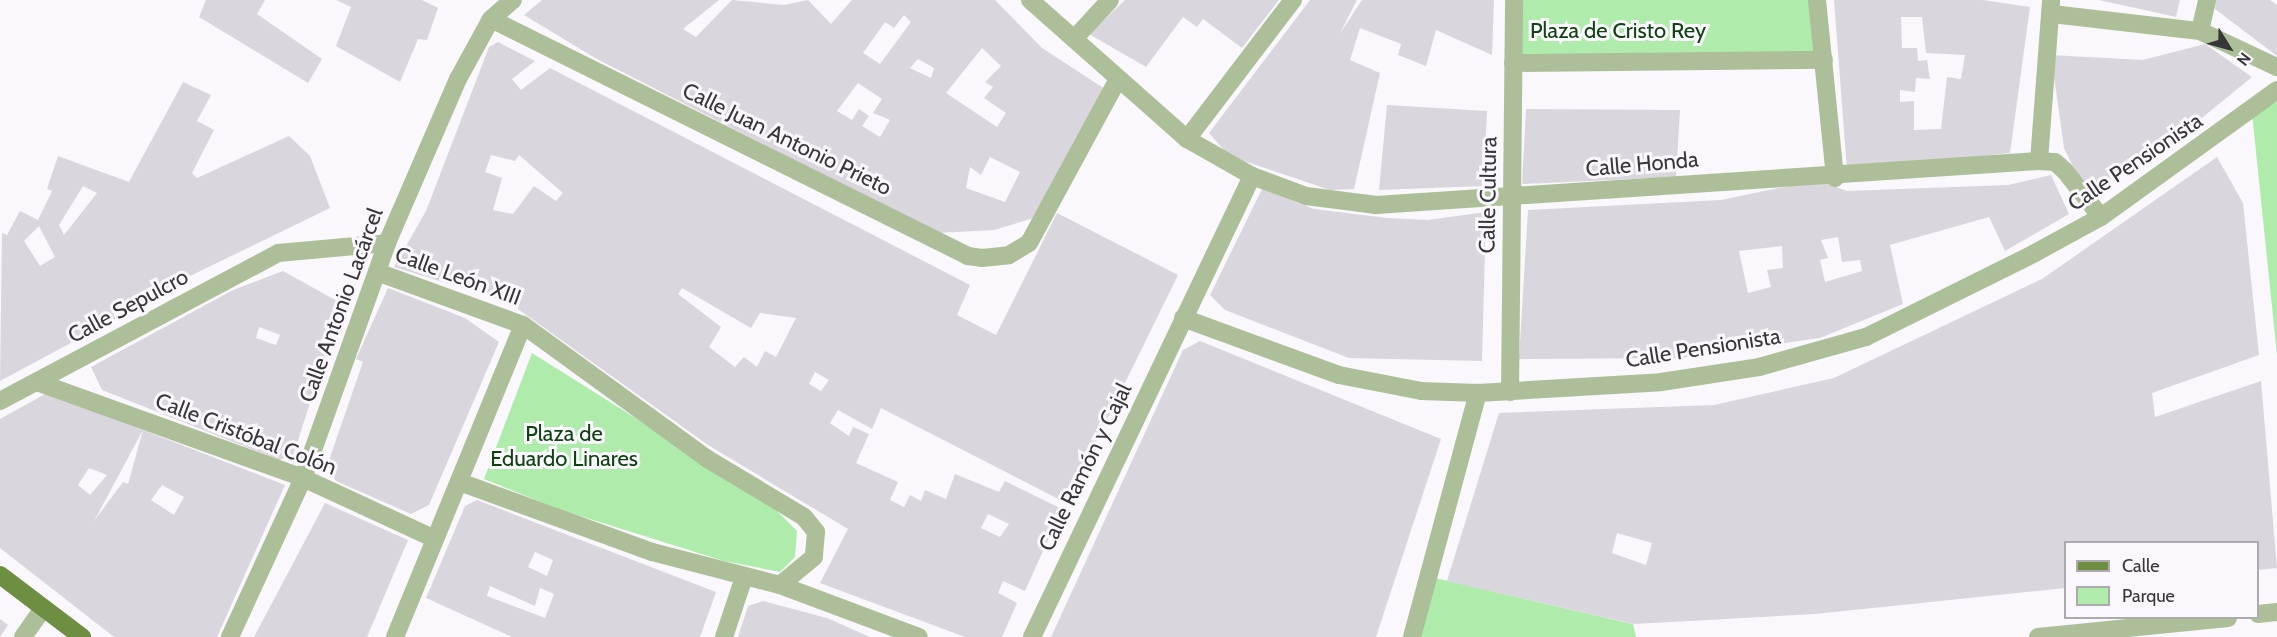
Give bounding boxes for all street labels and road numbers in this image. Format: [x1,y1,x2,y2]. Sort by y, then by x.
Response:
street label: Calle Juan Antonio Prieto [678,77,896,201]
street label: Calle Pensionista [2063,107,2207,217]
street label: Calle Cultura [1474,136,1502,254]
street label: Calle Honda [1585,146,1699,182]
street label: Calle Antonio Lacárcel [294,204,388,406]
street label: Calle León XIII [392,241,524,311]
street label: Calle Sepulcro [63,263,193,349]
street label: Calle Pensionista [1624,323,1782,373]
street label: Calle Ramón y Cajal [1033,379,1137,555]
street label: Calle Cristóbal Colón [152,387,340,481]

